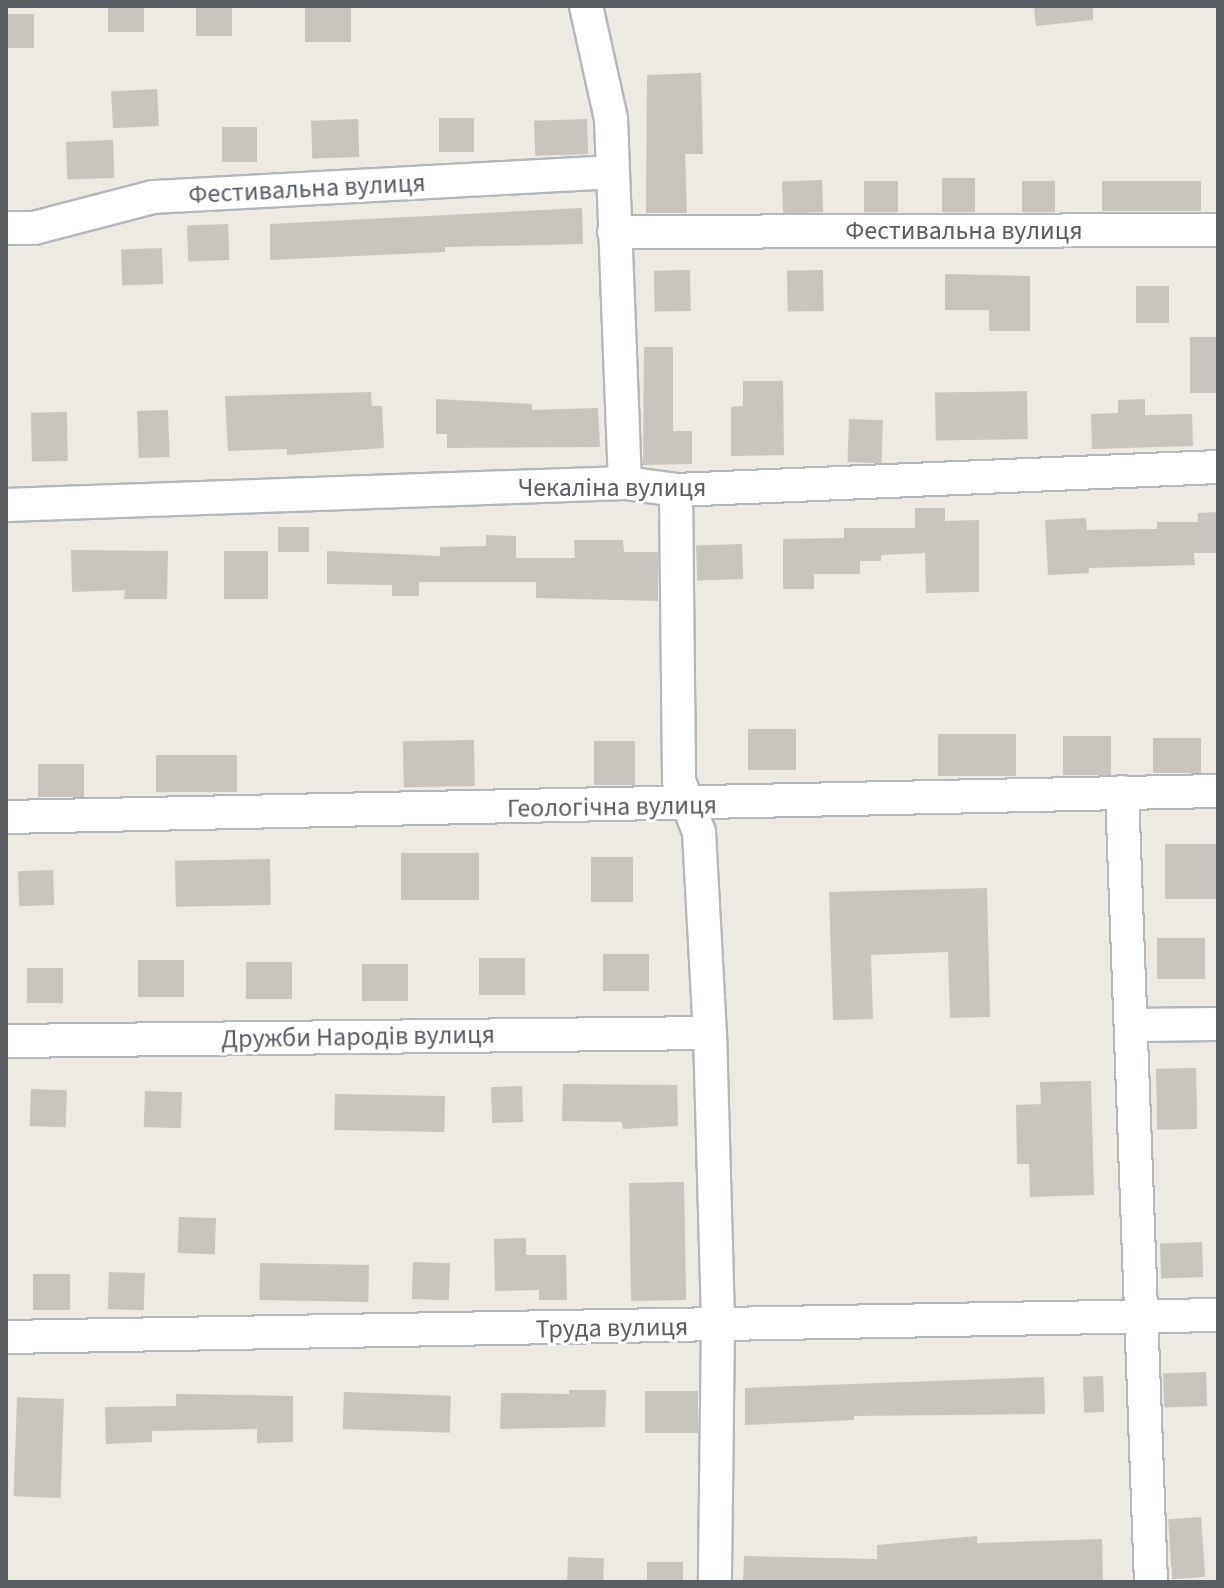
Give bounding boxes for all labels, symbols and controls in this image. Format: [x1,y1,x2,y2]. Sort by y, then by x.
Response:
street label: Фестивальна вулиця [188,167,426,211]
street label: Фестивальна вулиця [845,215,1083,247]
street label: Чекаліна вулиця [518,472,706,504]
street label: Геологічна вулиця [507,790,717,824]
street label: Дружби Народів вулиця [221,1019,495,1055]
street label: Труда вулиця [535,1311,689,1345]

